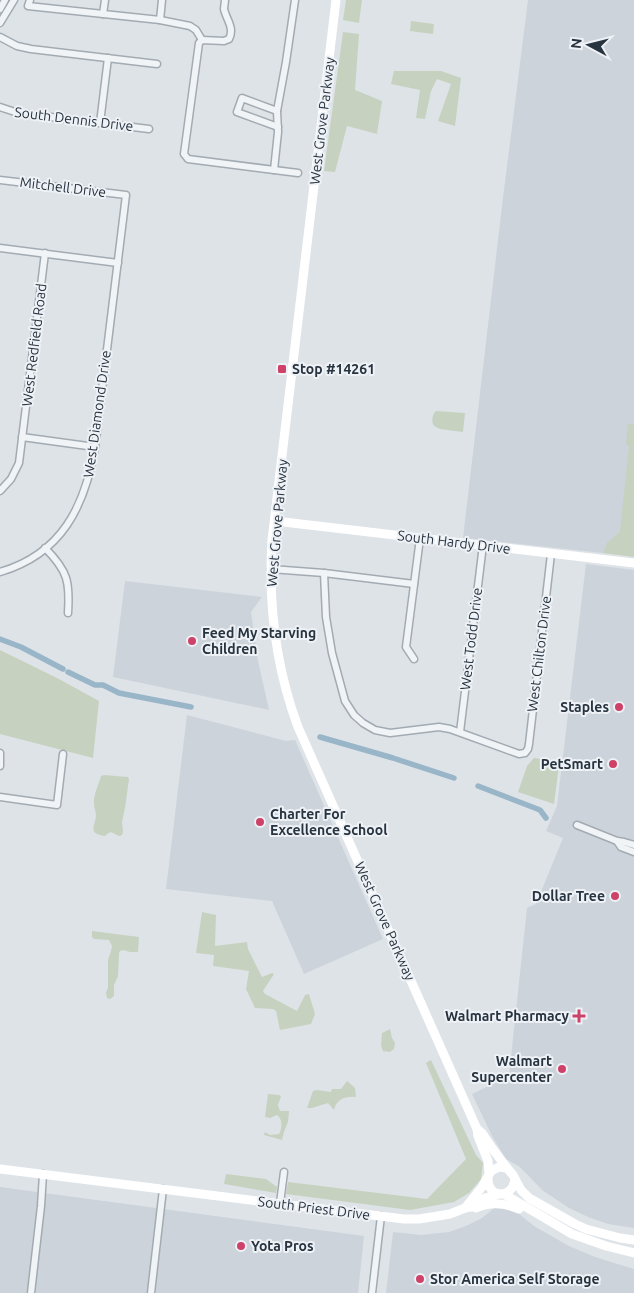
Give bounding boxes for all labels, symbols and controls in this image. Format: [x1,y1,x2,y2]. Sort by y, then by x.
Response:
north arrow [564,20,614,70]
text: N [568,37,585,50]
street label: West Grove Parkway [306,56,338,186]
street label: South Dennis Drive [14,104,134,134]
street label: Mitchell Drive [19,174,107,200]
street label: West Redfield Road [19,283,49,407]
street label: West Diamond Drive [80,349,114,479]
place label: Stop #14261 [292,361,375,377]
marker: Stop #14261 [276,363,288,375]
street label: West Grove Parkway [263,458,291,588]
street label: South Hardy Drive [397,527,511,557]
street label: West Todd Drive [457,587,485,691]
street label: West Chilton Drive [524,595,554,713]
place label: Feed My Starving Children [202,625,316,657]
marker: Feed My Starving Children [186,635,198,647]
place label: Staples [560,699,609,715]
marker: Staples [613,701,625,713]
place label: PetSmart [541,756,603,772]
marker: PetSmart [607,758,619,770]
place label: Charter For Excellence School [270,806,387,838]
marker: Charter For Excellence School [254,816,266,828]
street label: West Grove Parkway [352,859,419,983]
place label: Dollar Tree [532,888,605,904]
marker: Dollar Tree [609,890,621,902]
place label: Walmart Pharmacy [445,1008,570,1024]
marker: Walmart Pharmacy [573,1010,585,1022]
place label: Walmart Supercenter [471,1053,552,1085]
marker: Walmart Supercenter [556,1063,568,1075]
street label: South Priest Drive [257,1193,371,1223]
place label: Yota Pros [251,1238,314,1254]
marker: Yota Pros [235,1240,247,1252]
place label: Stor America Self Storage [430,1271,600,1287]
marker: Stor America Self Storage [414,1273,426,1285]

